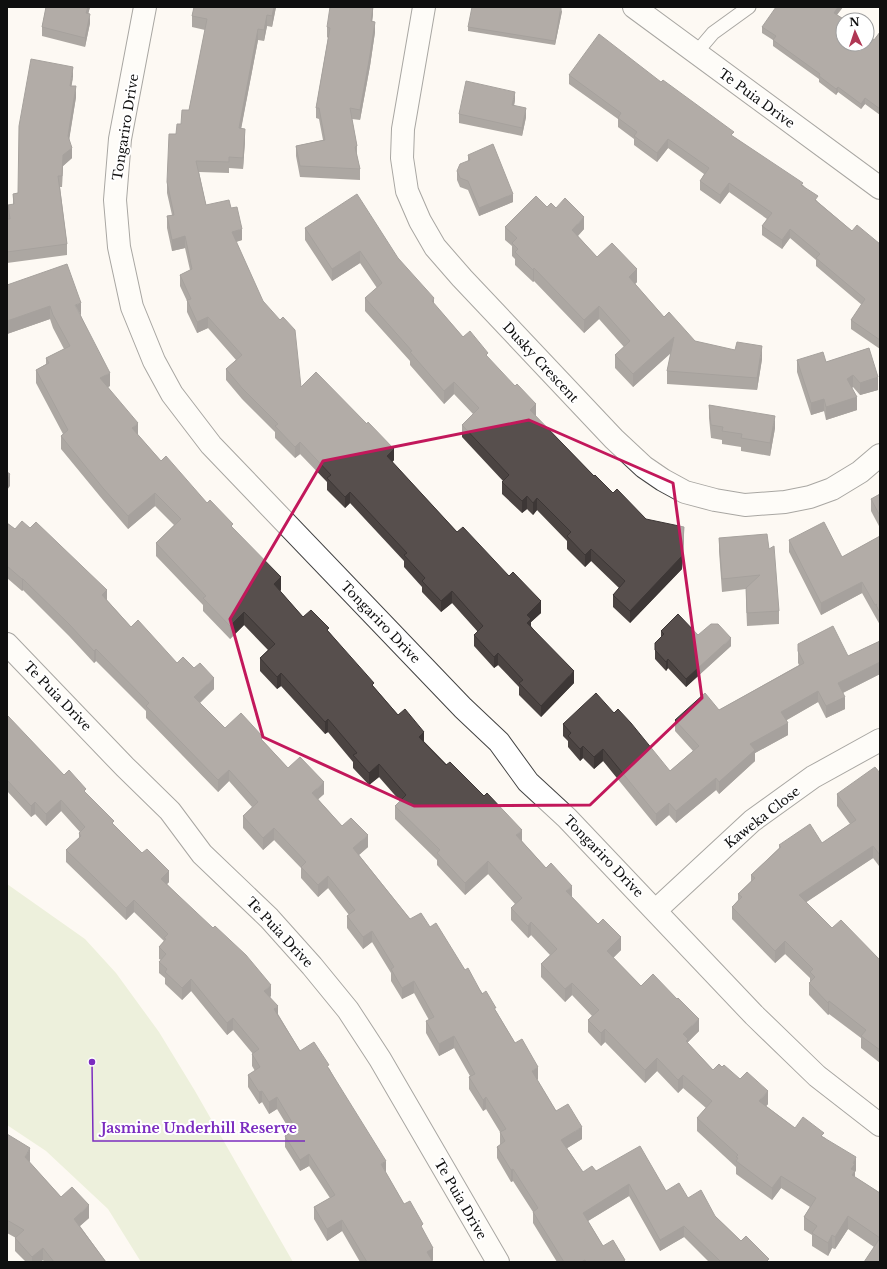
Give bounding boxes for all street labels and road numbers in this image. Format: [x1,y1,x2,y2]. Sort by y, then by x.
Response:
street label: Te Puia Drive [715,65,798,132]
street label: Tongariro Drive [109,73,142,182]
street label: Dusky Crescent [499,319,582,406]
street label: Tongariro Drive [337,578,424,667]
street label: Te Puia Drive [20,658,95,735]
street label: Kaweka Close [721,783,803,852]
street label: Tongariro Drive [560,812,647,901]
street label: Te Puia Drive [243,894,317,971]
street label: Te Puia Drive [431,1156,490,1243]

